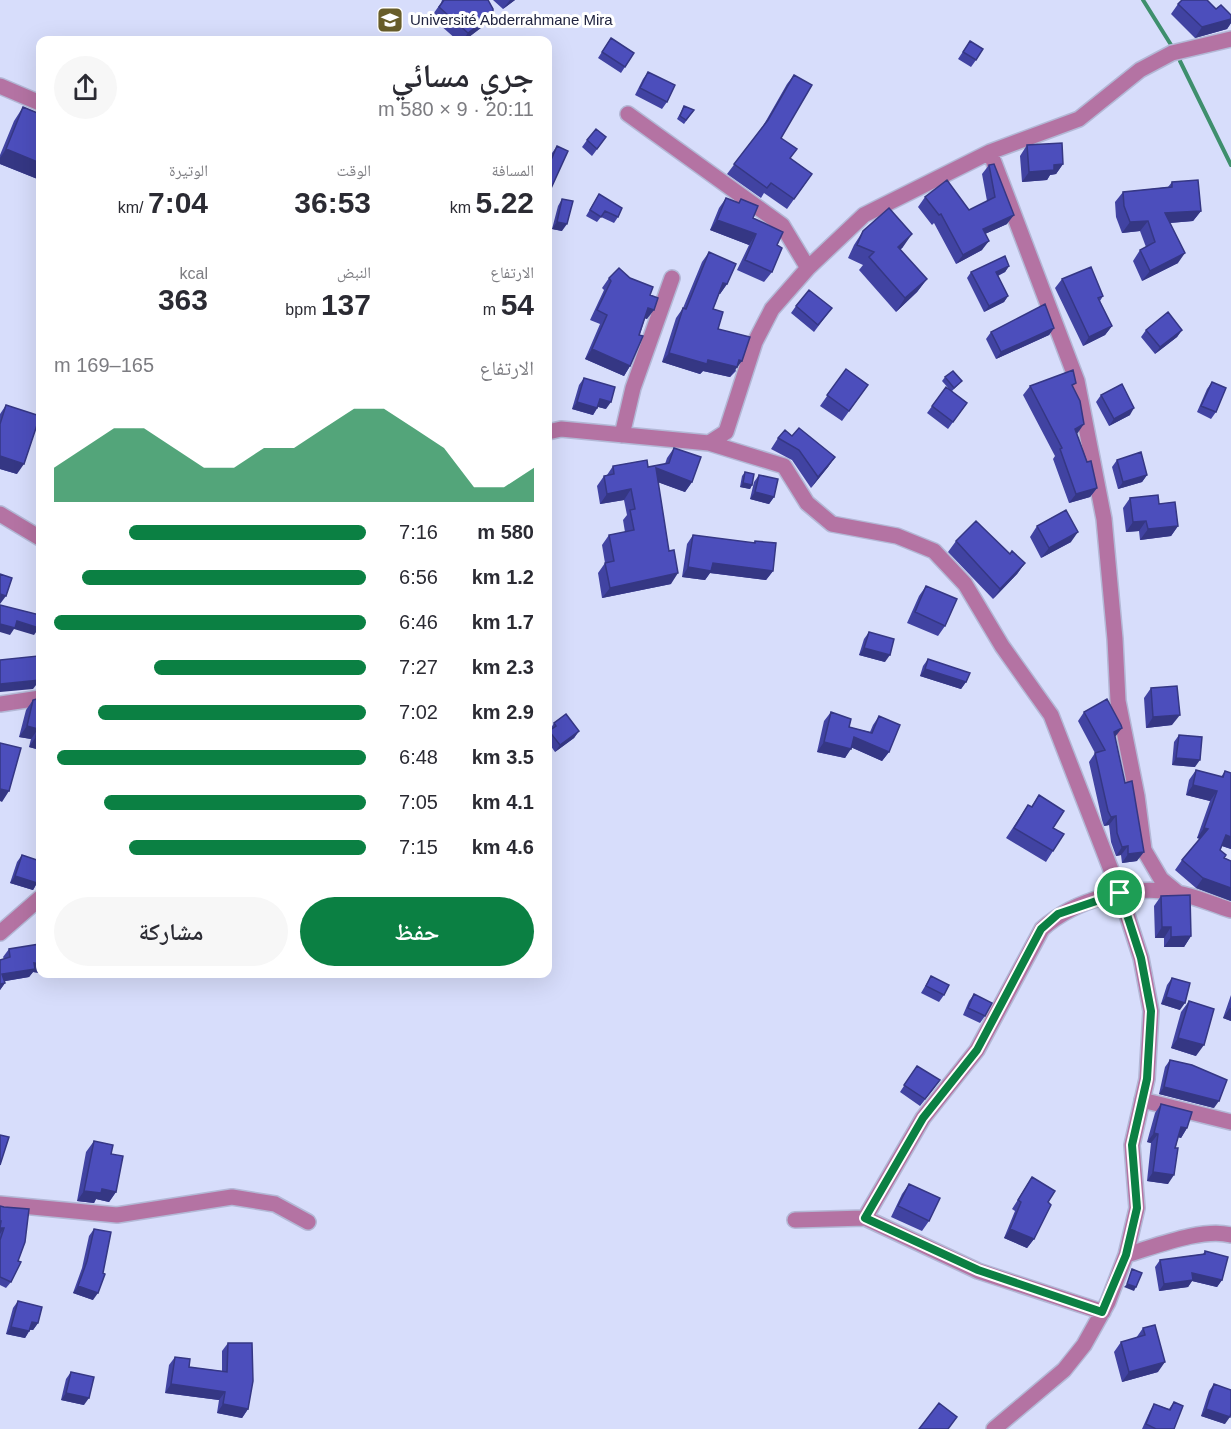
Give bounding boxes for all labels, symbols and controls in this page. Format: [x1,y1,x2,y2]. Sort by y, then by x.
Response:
school or university icon: Université Abderrahmane Mira [375,5,405,35]
place label: Université Abderrahmane Mira [410,11,613,28]
button: share [54,56,117,119]
text: جري مسائي [391,57,534,94]
text: 20:11 · 9 × 580 m [378,98,534,120]
text: الوتيرة [169,162,208,179]
text: الوقت [337,162,371,179]
text: المسافة [492,162,534,179]
text: 7:04 [148,186,208,219]
text: 36:53 [294,186,371,219]
text: 5.22 [476,186,534,219]
text: /km [118,199,148,216]
text: km [450,199,476,216]
text: النبض [337,264,371,281]
text: الارتفاع [490,264,534,281]
text: kcal [180,265,208,282]
text: 363 [158,283,208,316]
text: 137 [321,288,371,321]
text: 54 [501,288,534,321]
text: bpm [285,301,321,318]
text: m [483,301,501,318]
text: 165–169 m [54,354,154,376]
text: الارتفاع [479,357,534,379]
text: 7:16 [399,521,438,543]
text: 580 m [477,521,534,543]
text: 6:56 [399,566,438,588]
text: 1.2 km [472,566,534,588]
text: 6:46 [399,611,438,633]
text: 1.7 km [472,611,534,633]
text: 7:27 [399,656,438,678]
text: 2.3 km [472,656,534,678]
text: 7:02 [399,701,438,723]
text: 2.9 km [472,701,534,723]
text: 6:48 [399,746,438,768]
text: 3.5 km [472,746,534,768]
text: 7:05 [399,791,438,813]
text: 4.1 km [472,791,534,813]
text: 7:15 [399,836,438,858]
text: 4.6 km [472,836,534,858]
pin [1094,867,1145,918]
icon: arrive [1103,876,1136,909]
button: مشاركة [54,897,288,966]
button: حفظ [300,897,534,966]

